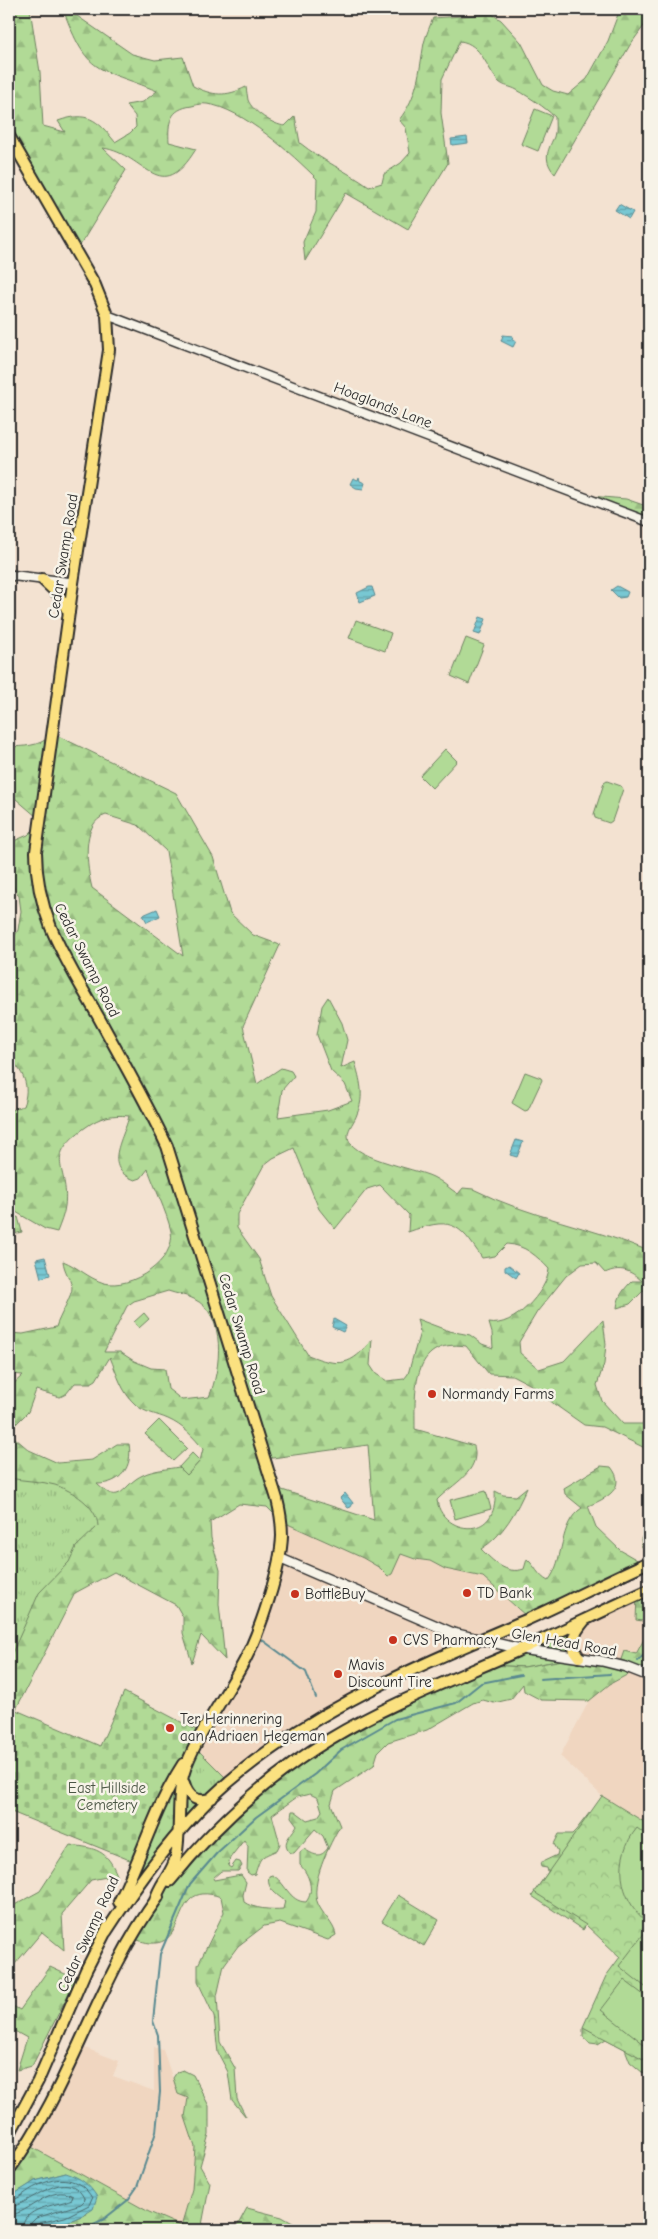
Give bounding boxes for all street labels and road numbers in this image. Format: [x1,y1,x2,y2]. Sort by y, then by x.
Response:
street label: Hoaglands Lane [331,378,435,432]
street label: Cedar Swamp Road [44,492,82,620]
street label: Cedar Swamp Road [50,900,124,1020]
street label: Cedar Swamp Road [215,1271,269,1397]
street label: Glen Head Road [510,1624,618,1660]
street label: Cedar Swamp Road [53,1873,123,1995]

